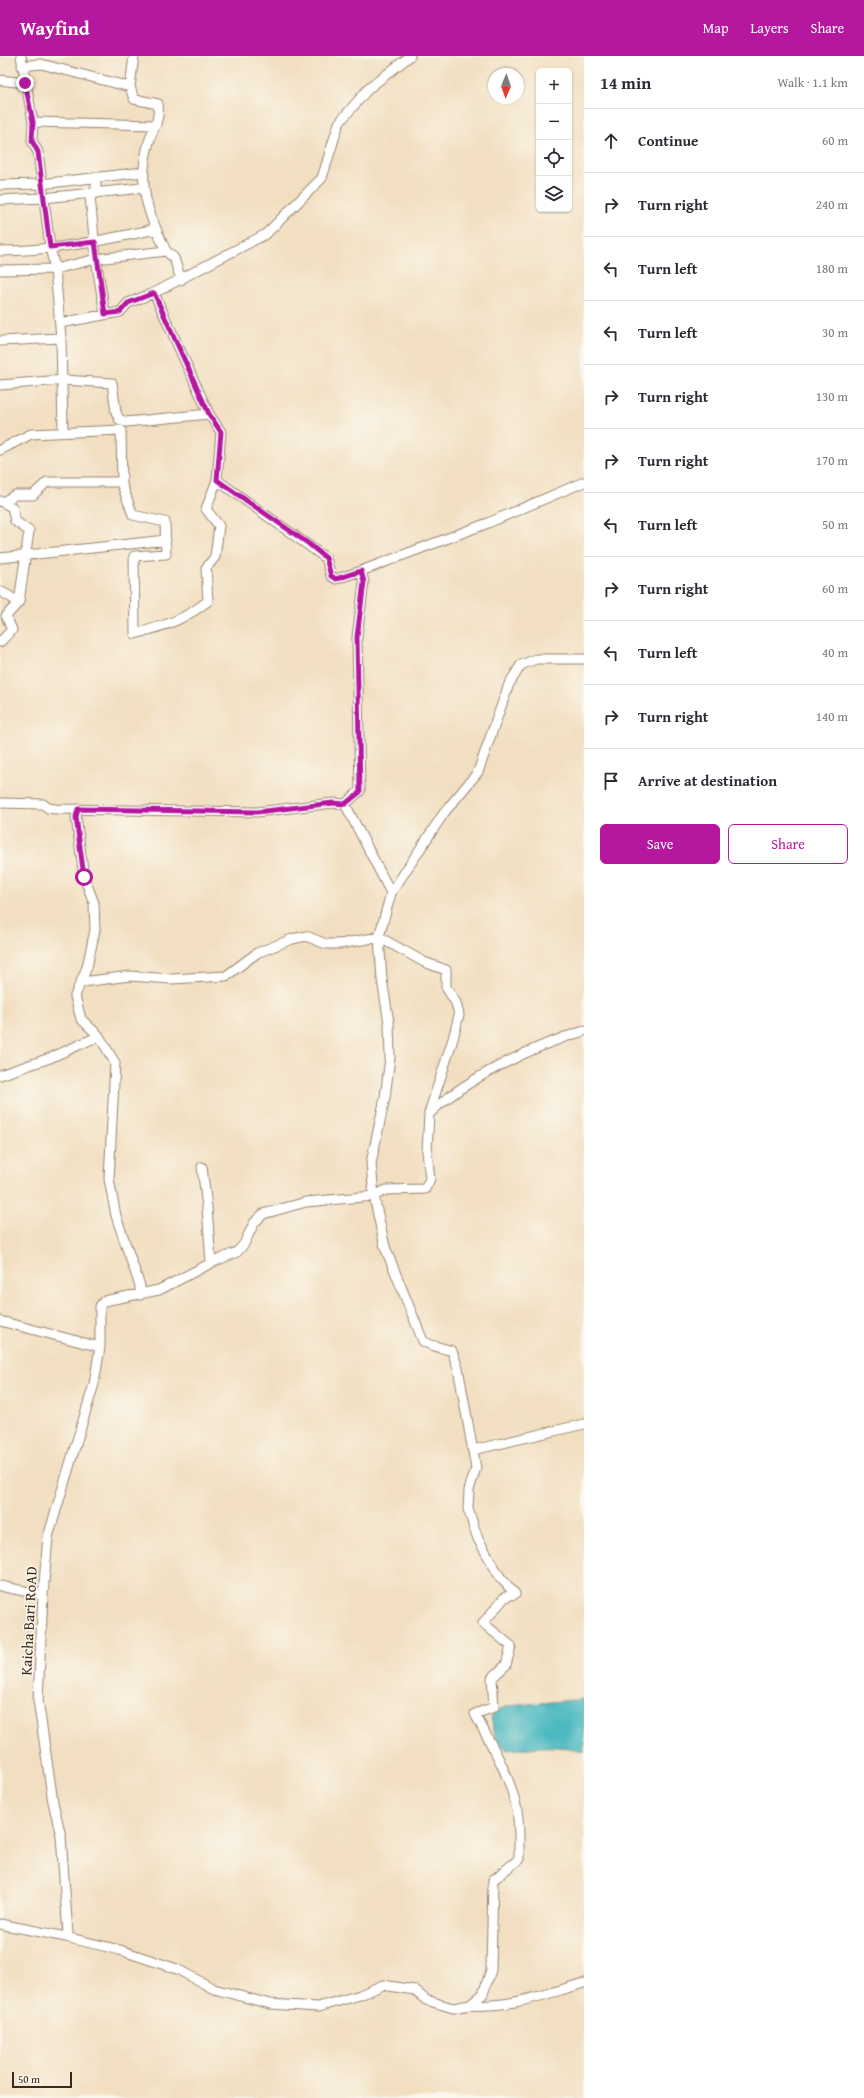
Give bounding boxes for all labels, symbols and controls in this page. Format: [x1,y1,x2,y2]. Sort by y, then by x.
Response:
text: Wayfind [20,14,90,42]
text: Map [703,18,729,38]
text: Layers [751,18,789,38]
text: Share [811,18,844,38]
north arrow [488,68,524,104]
map controls [536,68,572,212]
button: + [536,68,572,104]
text: 14 min [600,70,651,95]
text: Walk · 1.1 km [777,73,848,92]
route end [16,74,34,92]
button: − [536,104,572,140]
icon: ahead [600,130,622,152]
text: Continue [638,130,699,151]
text: 60 m [822,131,848,150]
button: locate [536,140,572,176]
button: layers [536,176,572,212]
icon: right [600,194,622,216]
text: Turn right [638,194,709,215]
text: 240 m [816,195,848,214]
icon: left [600,258,622,280]
text: Turn left [638,258,697,279]
text: 180 m [816,259,848,278]
icon: left [600,322,622,344]
text: Turn left [638,322,697,343]
text: 30 m [822,323,848,342]
icon: right [600,386,622,408]
text: Turn right [638,386,709,407]
text: 130 m [816,387,848,406]
icon: right [600,450,622,472]
text: Turn right [638,450,709,471]
text: 170 m [816,451,848,470]
icon: left [600,514,622,536]
text: Turn left [638,514,697,535]
text: 50 m [822,515,848,534]
icon: right [600,578,622,600]
text: Turn right [638,578,709,599]
text: 60 m [822,579,848,598]
icon: left [600,642,622,664]
text: Turn left [638,642,697,663]
text: 40 m [822,643,848,662]
icon: right [600,706,622,728]
text: Turn right [638,706,709,727]
text: 140 m [816,707,848,726]
icon: arrive [600,770,622,792]
text: Arrive at destination [638,770,777,791]
button: Save [600,824,720,864]
button: Share [728,824,848,864]
route start [75,868,93,886]
street label: Kaicha Bari RoAD [15,1566,42,1676]
scale bar [12,2070,72,2089]
text: 50 m [18,2071,40,2087]

